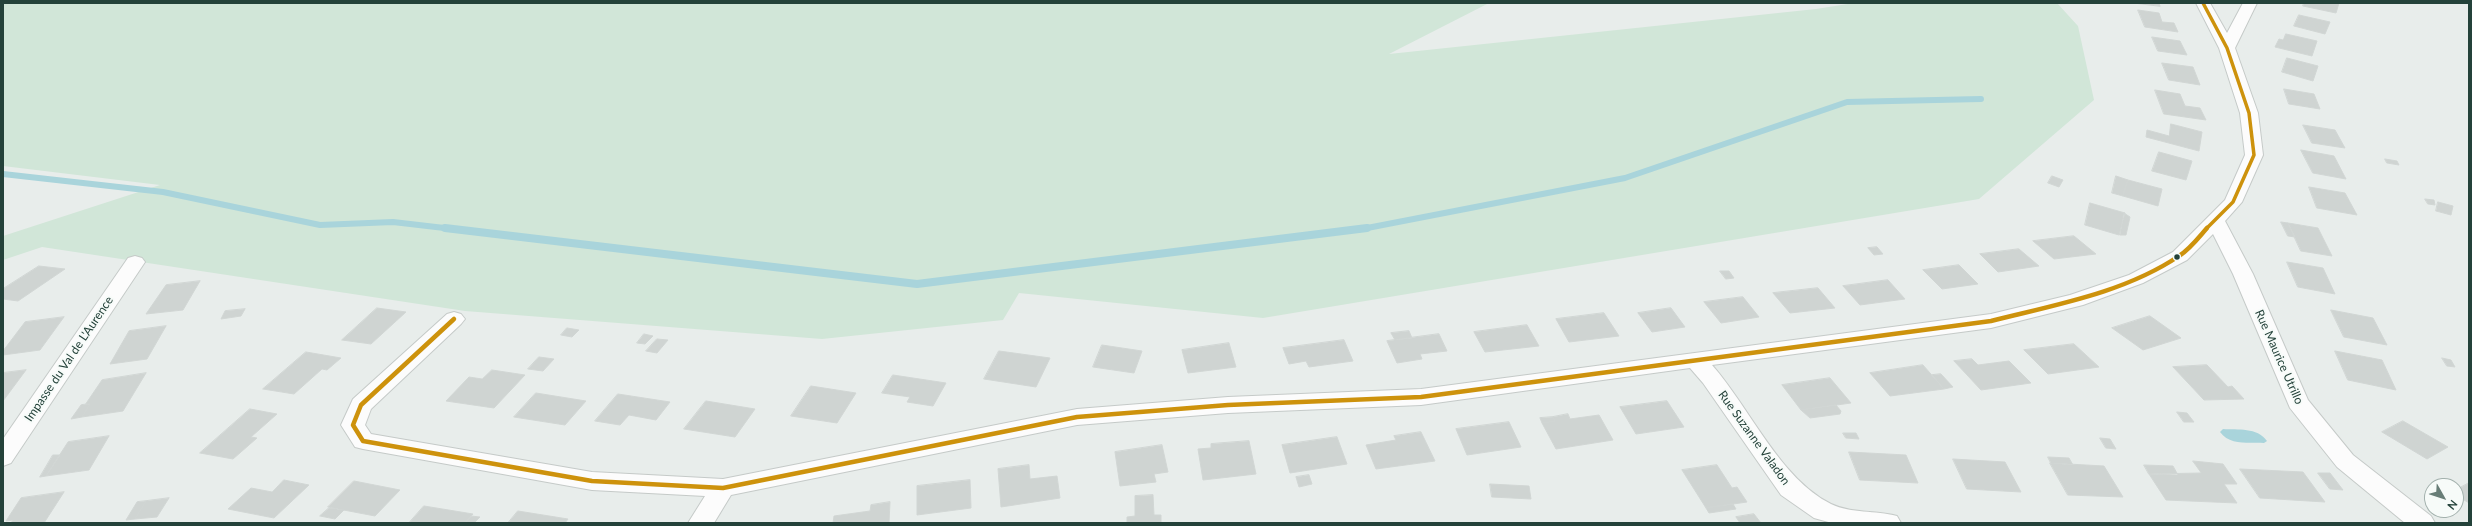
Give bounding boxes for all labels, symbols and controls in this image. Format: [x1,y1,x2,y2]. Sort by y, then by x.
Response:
unlabelled marker [2172,252,2182,262]
street label: Impasse du Val de L'Aurence [22,294,116,424]
street label: Rue Maurice Utrillo [2252,307,2306,407]
street label: Rue Suzanne Valadon [1715,388,1793,488]
north arrow [2424,478,2464,518]
text: N [2445,498,2461,513]

